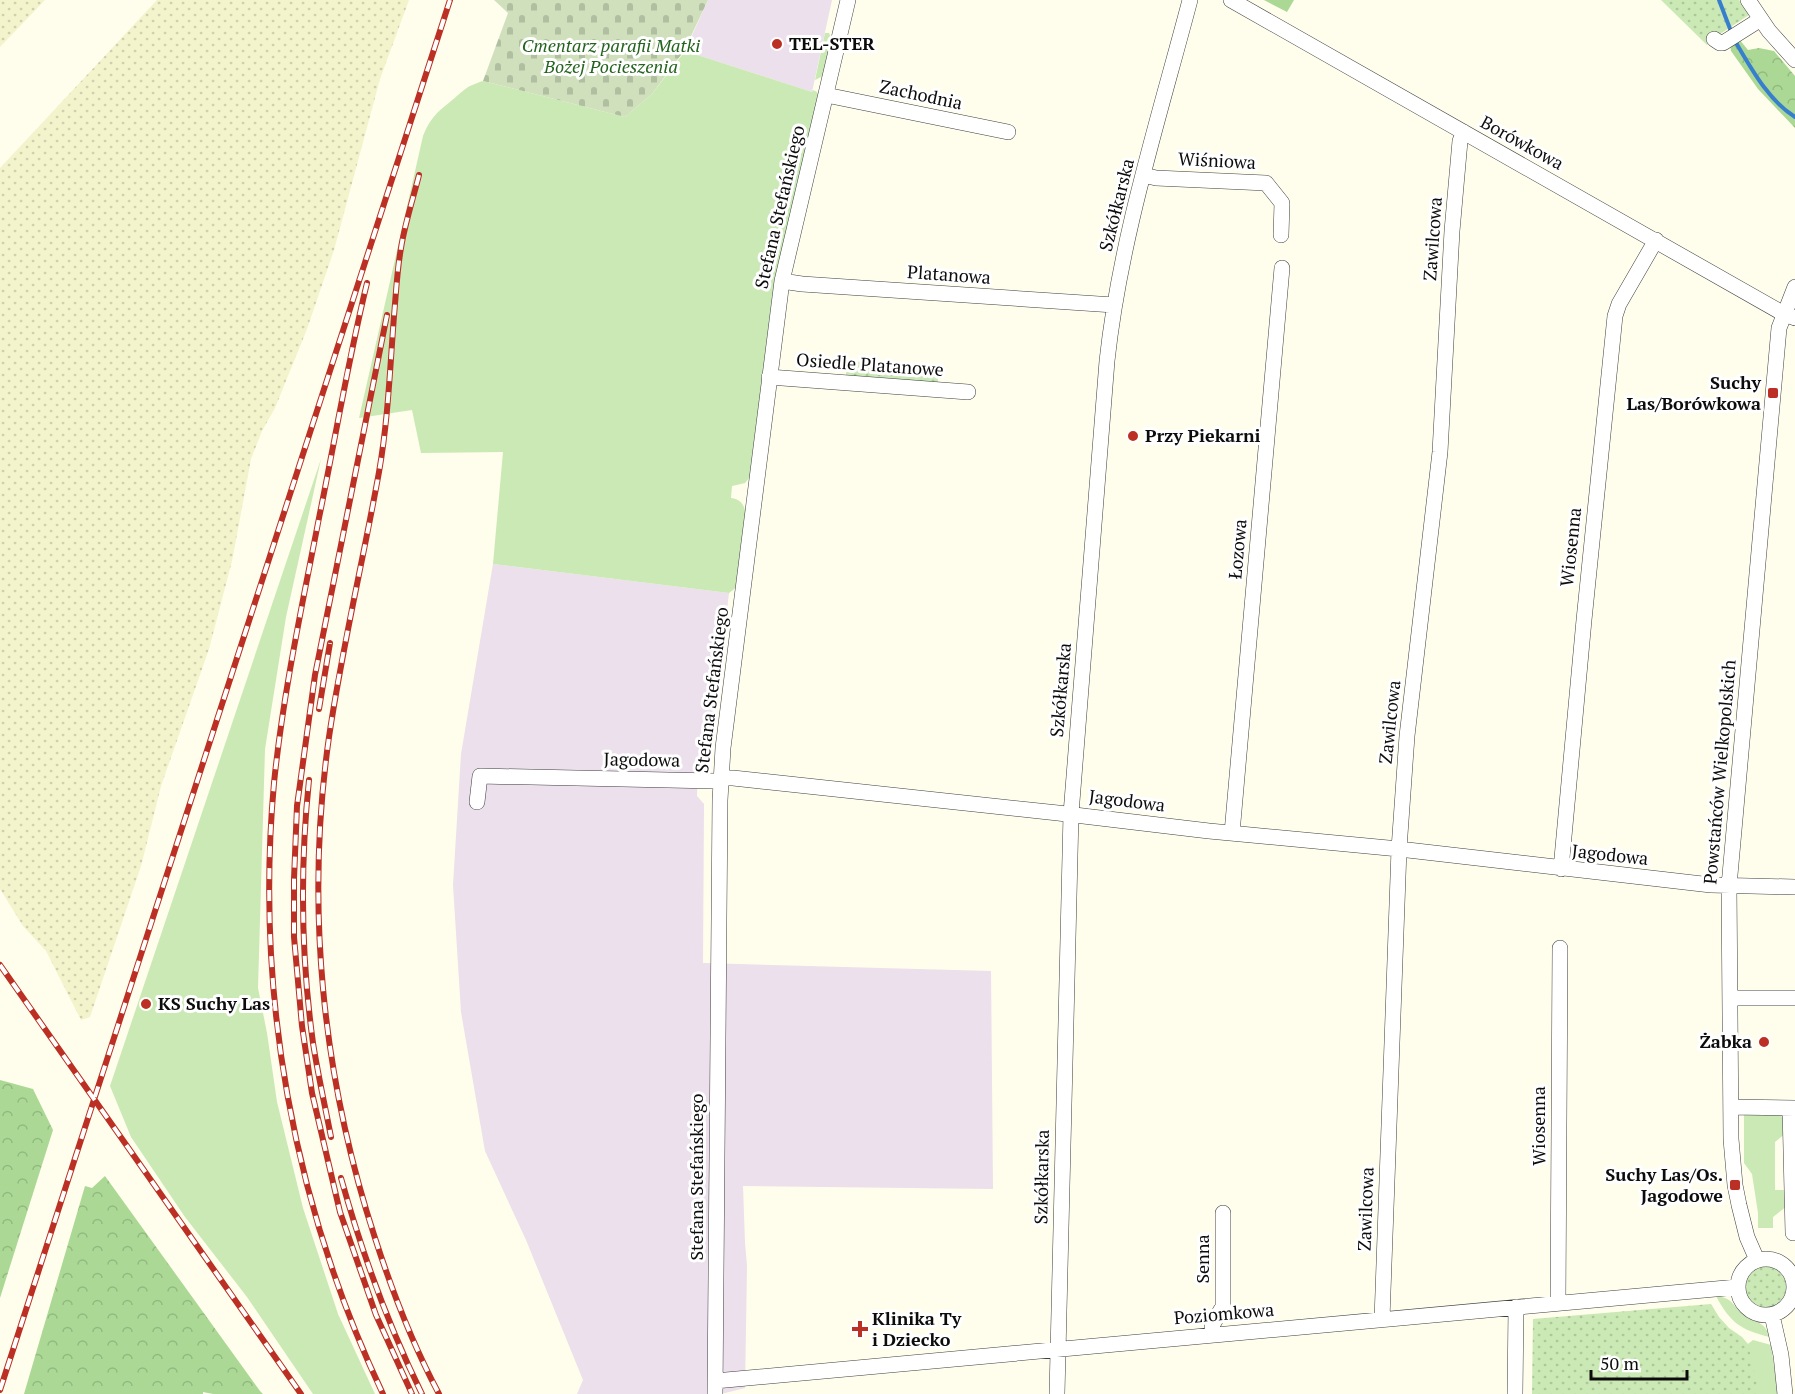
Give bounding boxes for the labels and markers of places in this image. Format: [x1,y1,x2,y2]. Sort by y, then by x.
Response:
place label: TEL-STER [789,31,875,55]
marker: TEL-STER [770,37,784,51]
place label: Suchy Las/Borówkowa [1627,370,1761,415]
marker: Suchy Las/Borówkowa [1766,386,1780,400]
place label: Przy Piekarni [1145,423,1261,447]
marker: Przy Piekarni [1126,429,1140,443]
place label: KS Suchy Las [158,991,270,1015]
marker: KS Suchy Las [139,997,153,1011]
place label: Żabka [1699,1029,1752,1053]
marker: Żabka [1757,1035,1771,1049]
place label: Suchy Las/Os. Jagodowe [1605,1162,1723,1207]
marker: Suchy Las/Os. Jagodowe [1728,1178,1742,1192]
place label: Klinika Ty i Dziecko [872,1306,962,1351]
marker: Klinika Ty i Dziecko [853,1322,867,1336]

